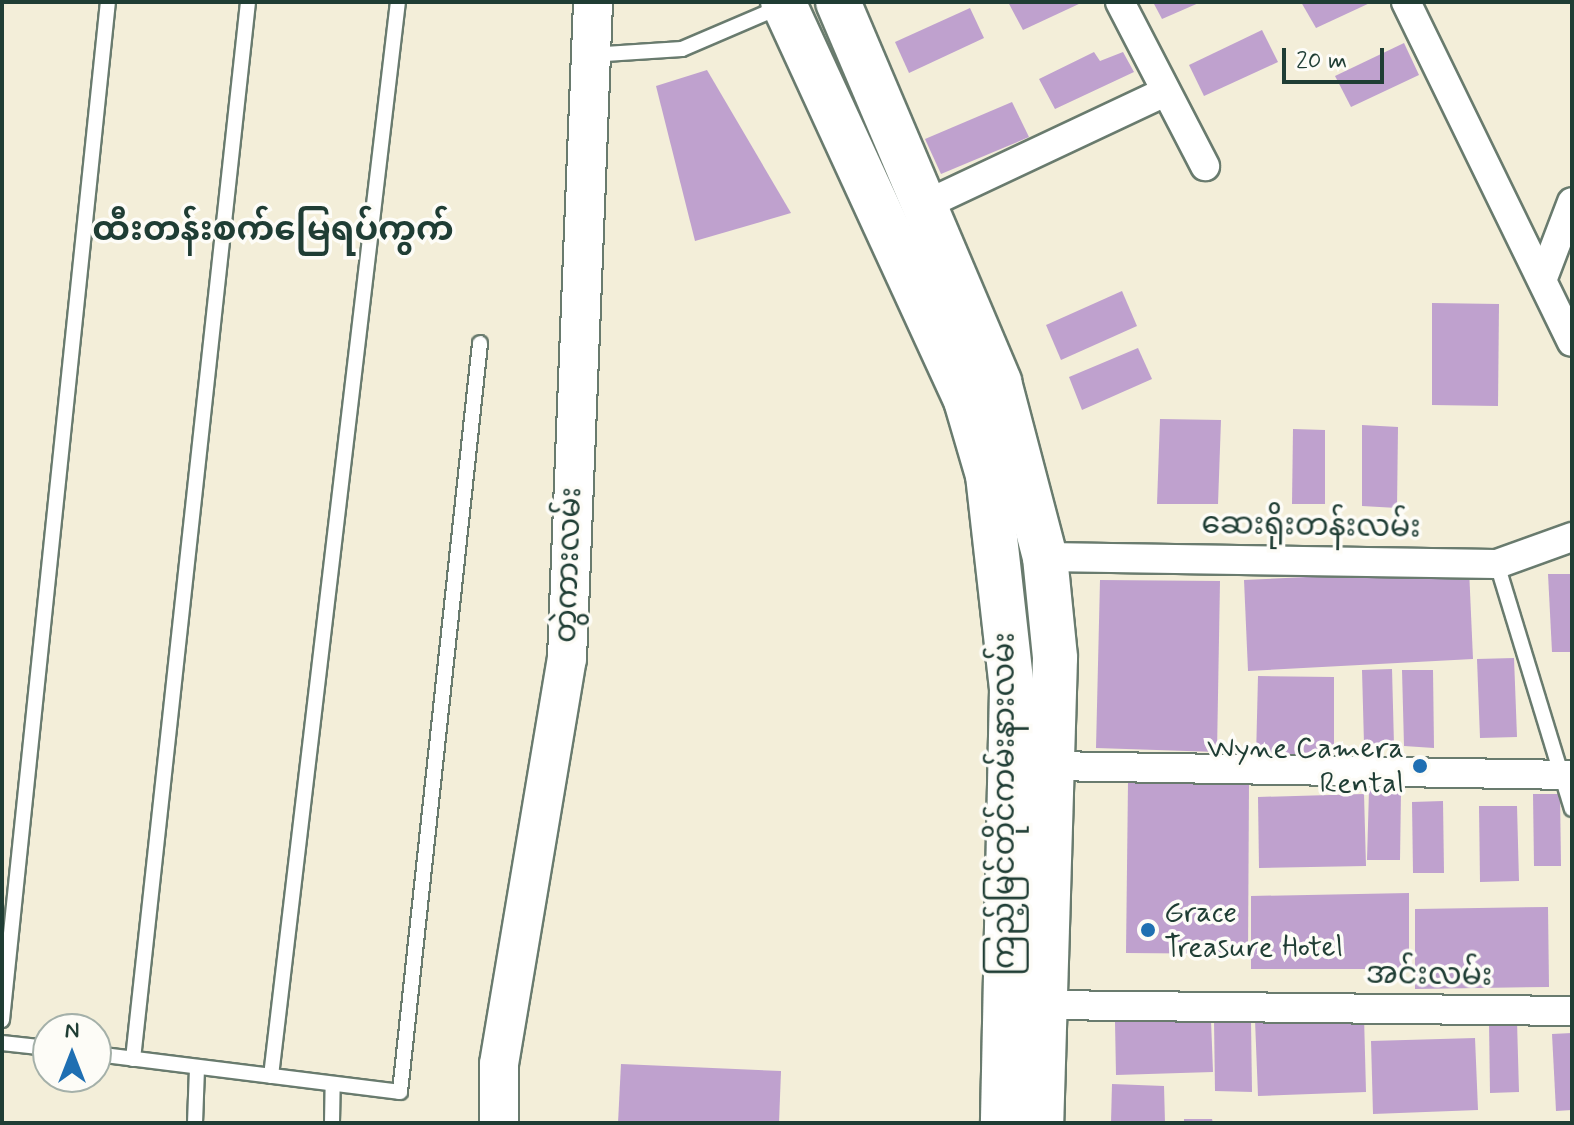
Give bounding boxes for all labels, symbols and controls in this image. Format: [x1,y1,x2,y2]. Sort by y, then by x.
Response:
scale bar [1286,32,1388,82]
text: 20 m [1296,46,1347,77]
district label: ထီးတန်းစက်မြေရပ်ကွက် [92,211,454,251]
street label: တွဲကားလမ်း [549,486,591,644]
street label: ဆေးရိုးတန်းလမ်း [1201,507,1421,547]
street label: ကြည့်မြင်တိုင်ကမ်းနားလမ်း [988,632,1024,976]
place label: Wyne Camera Rental [1205,731,1404,802]
marker: Wyne Camera Rental [1411,757,1429,775]
place label: Grace Treasure Hotel [1164,895,1342,966]
marker: Grace Treasure Hotel [1139,921,1157,939]
street label: အင်းလမ်း [1366,957,1492,995]
north arrow [32,1013,112,1093]
text: N [65,1017,79,1045]

